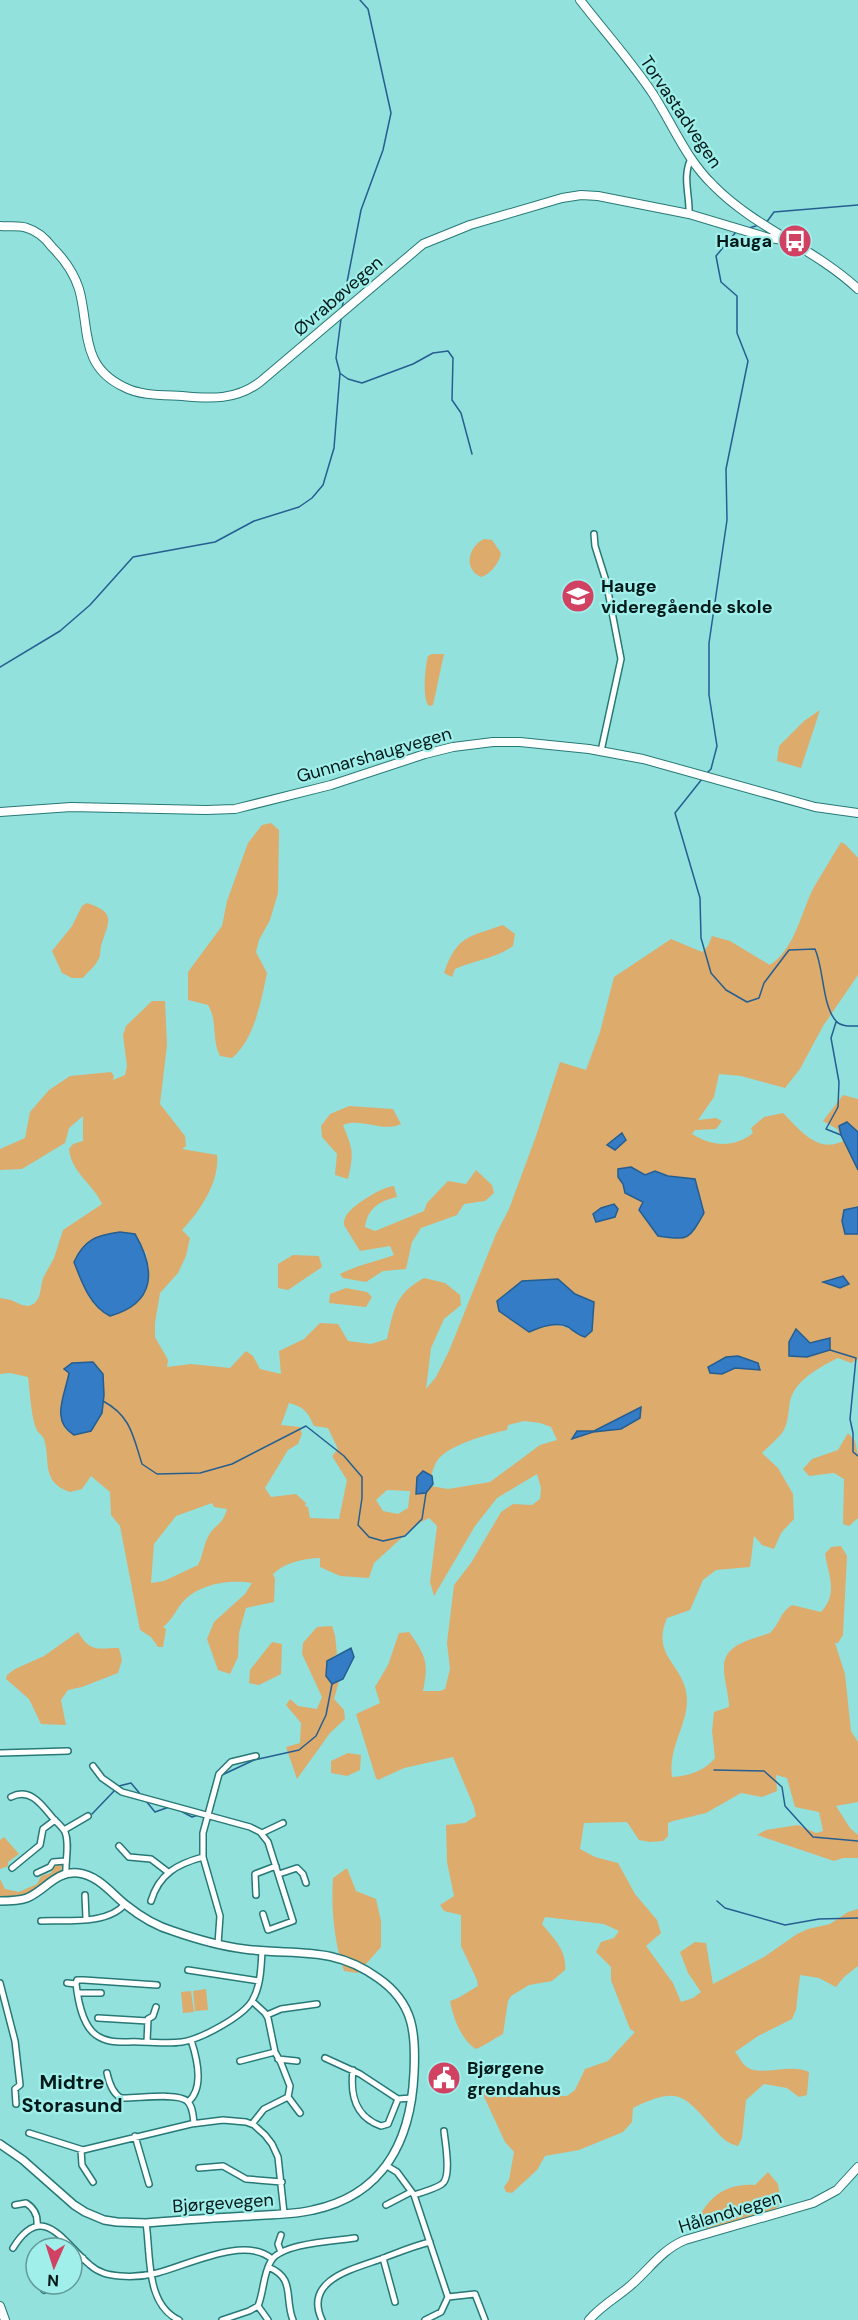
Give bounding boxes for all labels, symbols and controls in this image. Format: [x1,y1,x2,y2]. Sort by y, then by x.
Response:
street label: Torvastadvegen [634,51,728,173]
bus stop icon: Hauga [777,223,813,259]
place label: Hauga [716,229,772,253]
street label: Øvrabøvegen [288,251,388,341]
place label: Hauge videregående skole [601,574,773,619]
school or university icon: Hauge videregående skole [560,578,596,614]
street label: Gunnarshaugvegen [294,721,454,789]
place label: Bjørgene grendahus [467,2056,561,2101]
public building icon: Bjørgene grendahus [426,2060,462,2096]
district label: Midtre Storasund [22,2069,122,2118]
street label: Hålandvegen [675,2185,785,2239]
street label: Bjørgevegen [172,2187,274,2219]
north arrow [24,2236,84,2296]
text: N [47,2270,60,2291]

